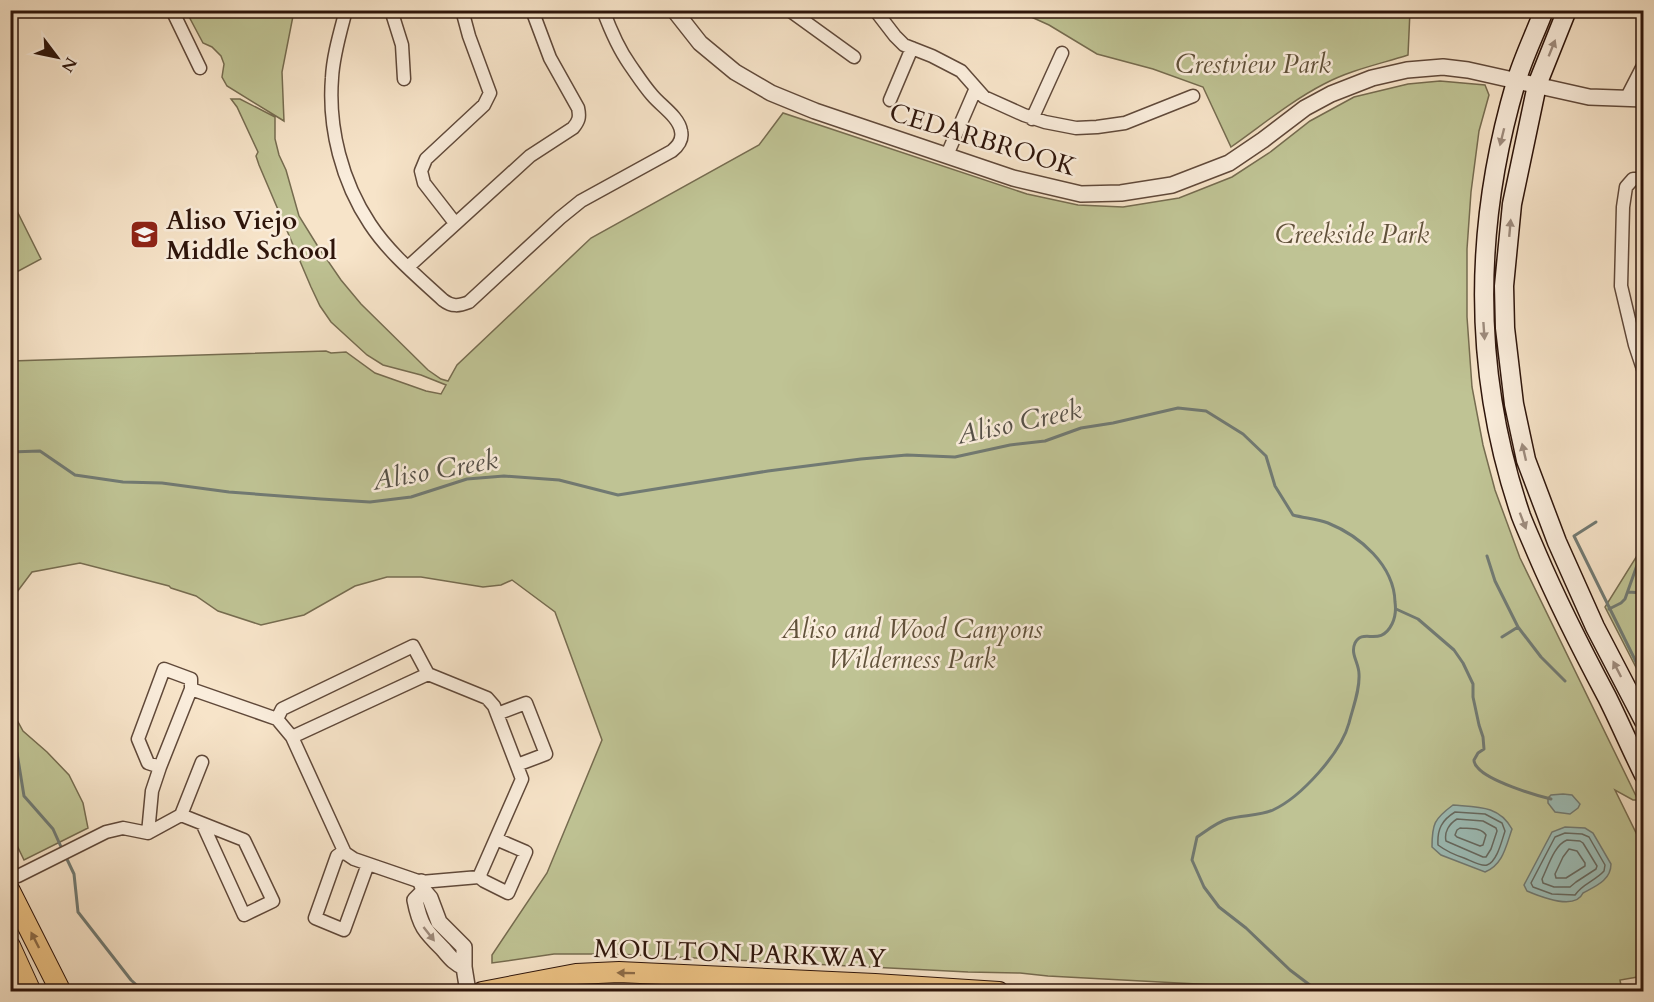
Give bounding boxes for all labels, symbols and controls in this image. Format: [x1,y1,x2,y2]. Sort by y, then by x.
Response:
north arrow [27,27,87,87]
one-way arrow [1547,38,1557,56]
park label: Crestview Park [1175,47,1331,82]
text: N [56,53,82,76]
street label: CEDARBROOK [885,94,1081,185]
one-way arrow [1496,128,1506,146]
place label: Aliso Viejo Middle School [166,203,337,268]
park label: Creekside Park [1275,217,1429,252]
one-way arrow [1505,218,1515,237]
school or university icon: Aliso Viejo Middle School [129,219,161,251]
one-way arrow [1480,321,1489,340]
water label: Aliso Creek [952,391,1086,454]
water label: Aliso Creek [368,441,502,500]
one-way arrow [1519,442,1529,461]
one-way arrow [1519,512,1529,530]
park label: Aliso and Wood Canyons Wilderness Park [780,612,1043,677]
one-way arrow [1612,661,1621,678]
one-way arrow [422,926,435,942]
one-way arrow [31,931,41,949]
street label: MOULTON PARKWAY [593,931,887,976]
one-way arrow [616,968,635,978]

